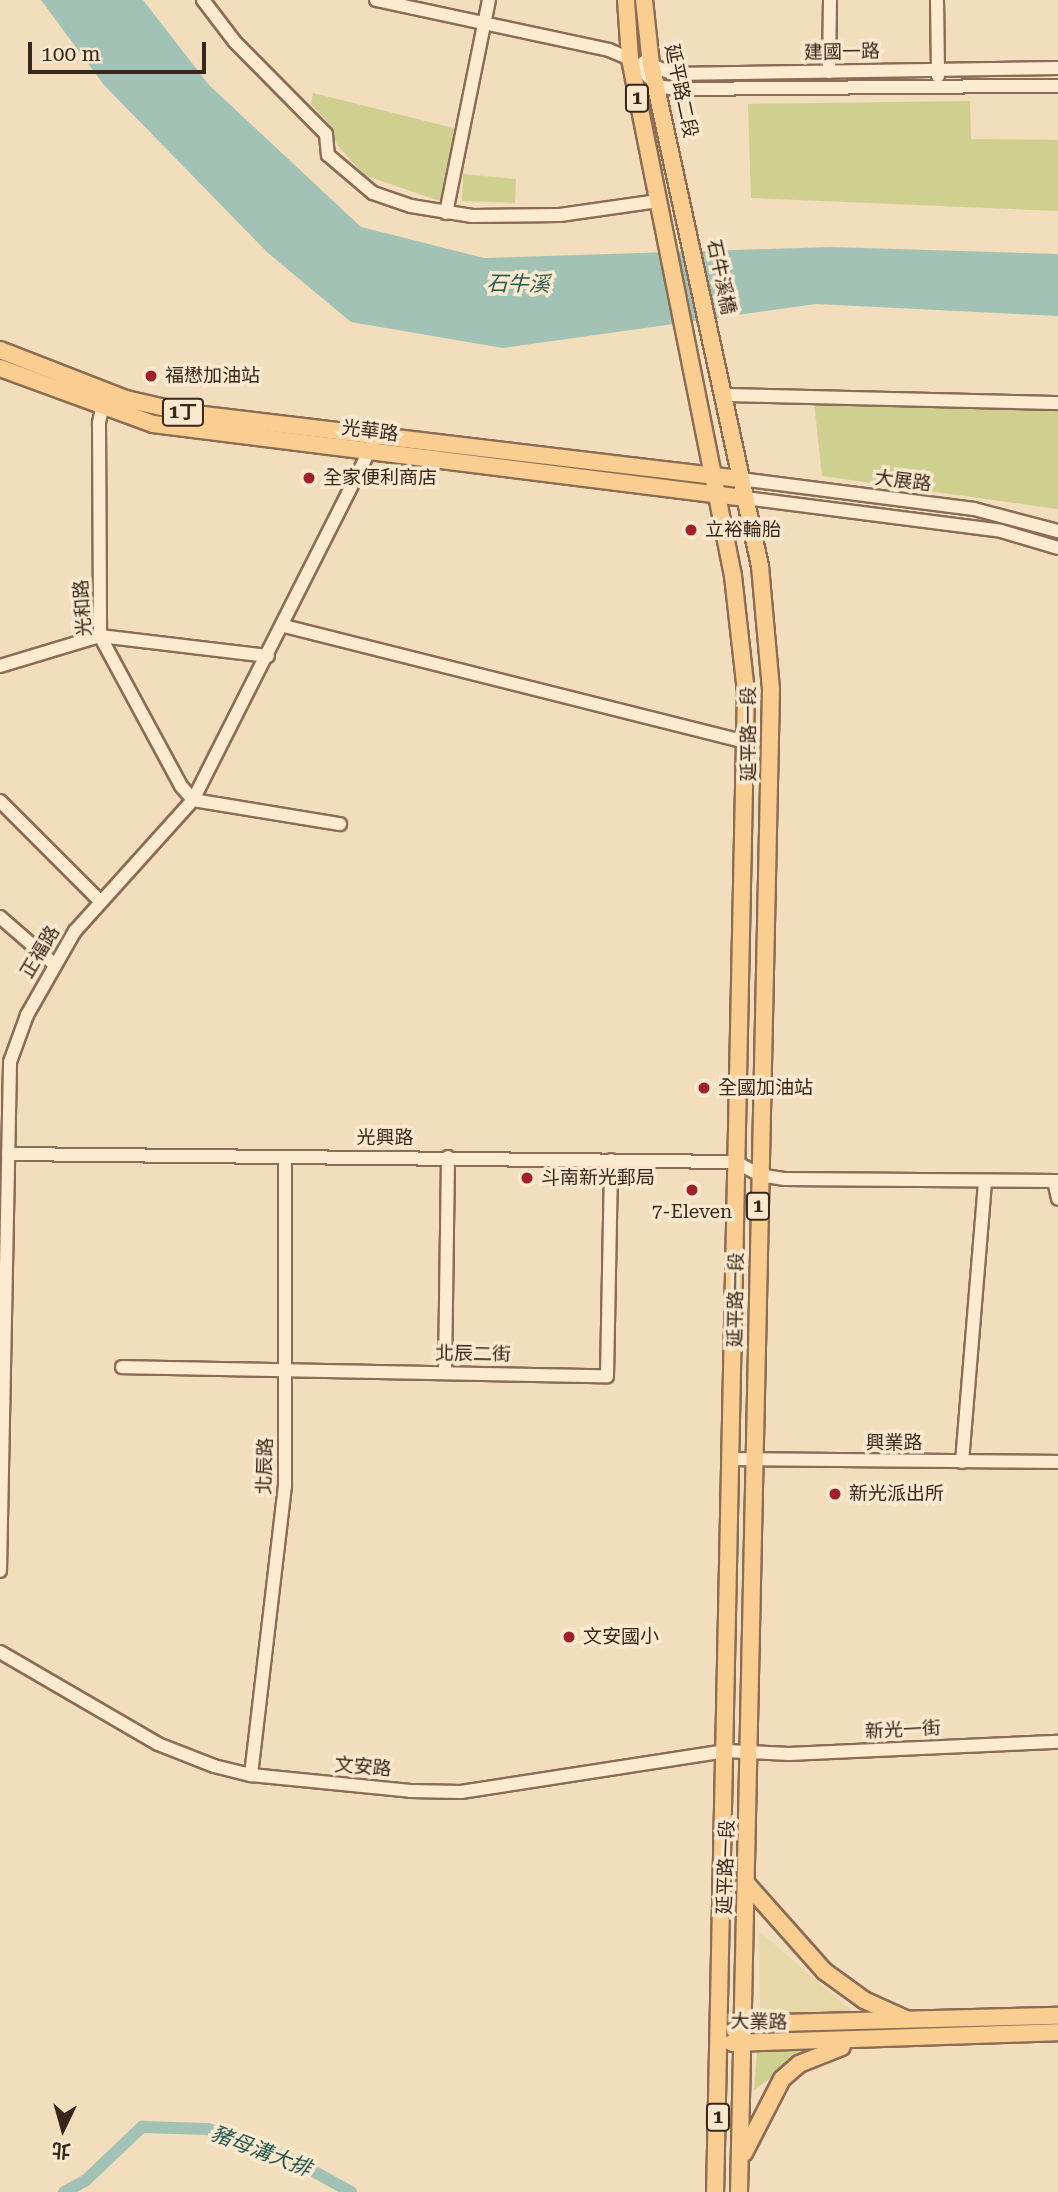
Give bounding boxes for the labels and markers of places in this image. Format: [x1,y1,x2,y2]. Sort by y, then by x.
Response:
place label: 福懋加油站 [165,365,260,387]
marker: 福懋加油站 [143,368,159,384]
place label: 全家便利商店 [323,467,437,489]
marker: 全家便利商店 [301,470,317,486]
place label: 立裕輪胎 [705,519,781,541]
marker: 立裕輪胎 [683,522,699,538]
place label: 全國加油站 [718,1077,813,1099]
marker: 全國加油站 [696,1080,712,1096]
place label: 斗南新光郵局 [541,1167,655,1189]
marker: 斗南新光郵局 [519,1170,535,1186]
marker: 7-Eleven [684,1182,700,1198]
place label: 7-Eleven [652,1201,732,1223]
place label: 新光派出所 [849,1483,944,1505]
marker: 新光派出所 [827,1486,843,1502]
place label: 文安國小 [583,1626,659,1648]
marker: 文安國小 [561,1629,577,1645]

